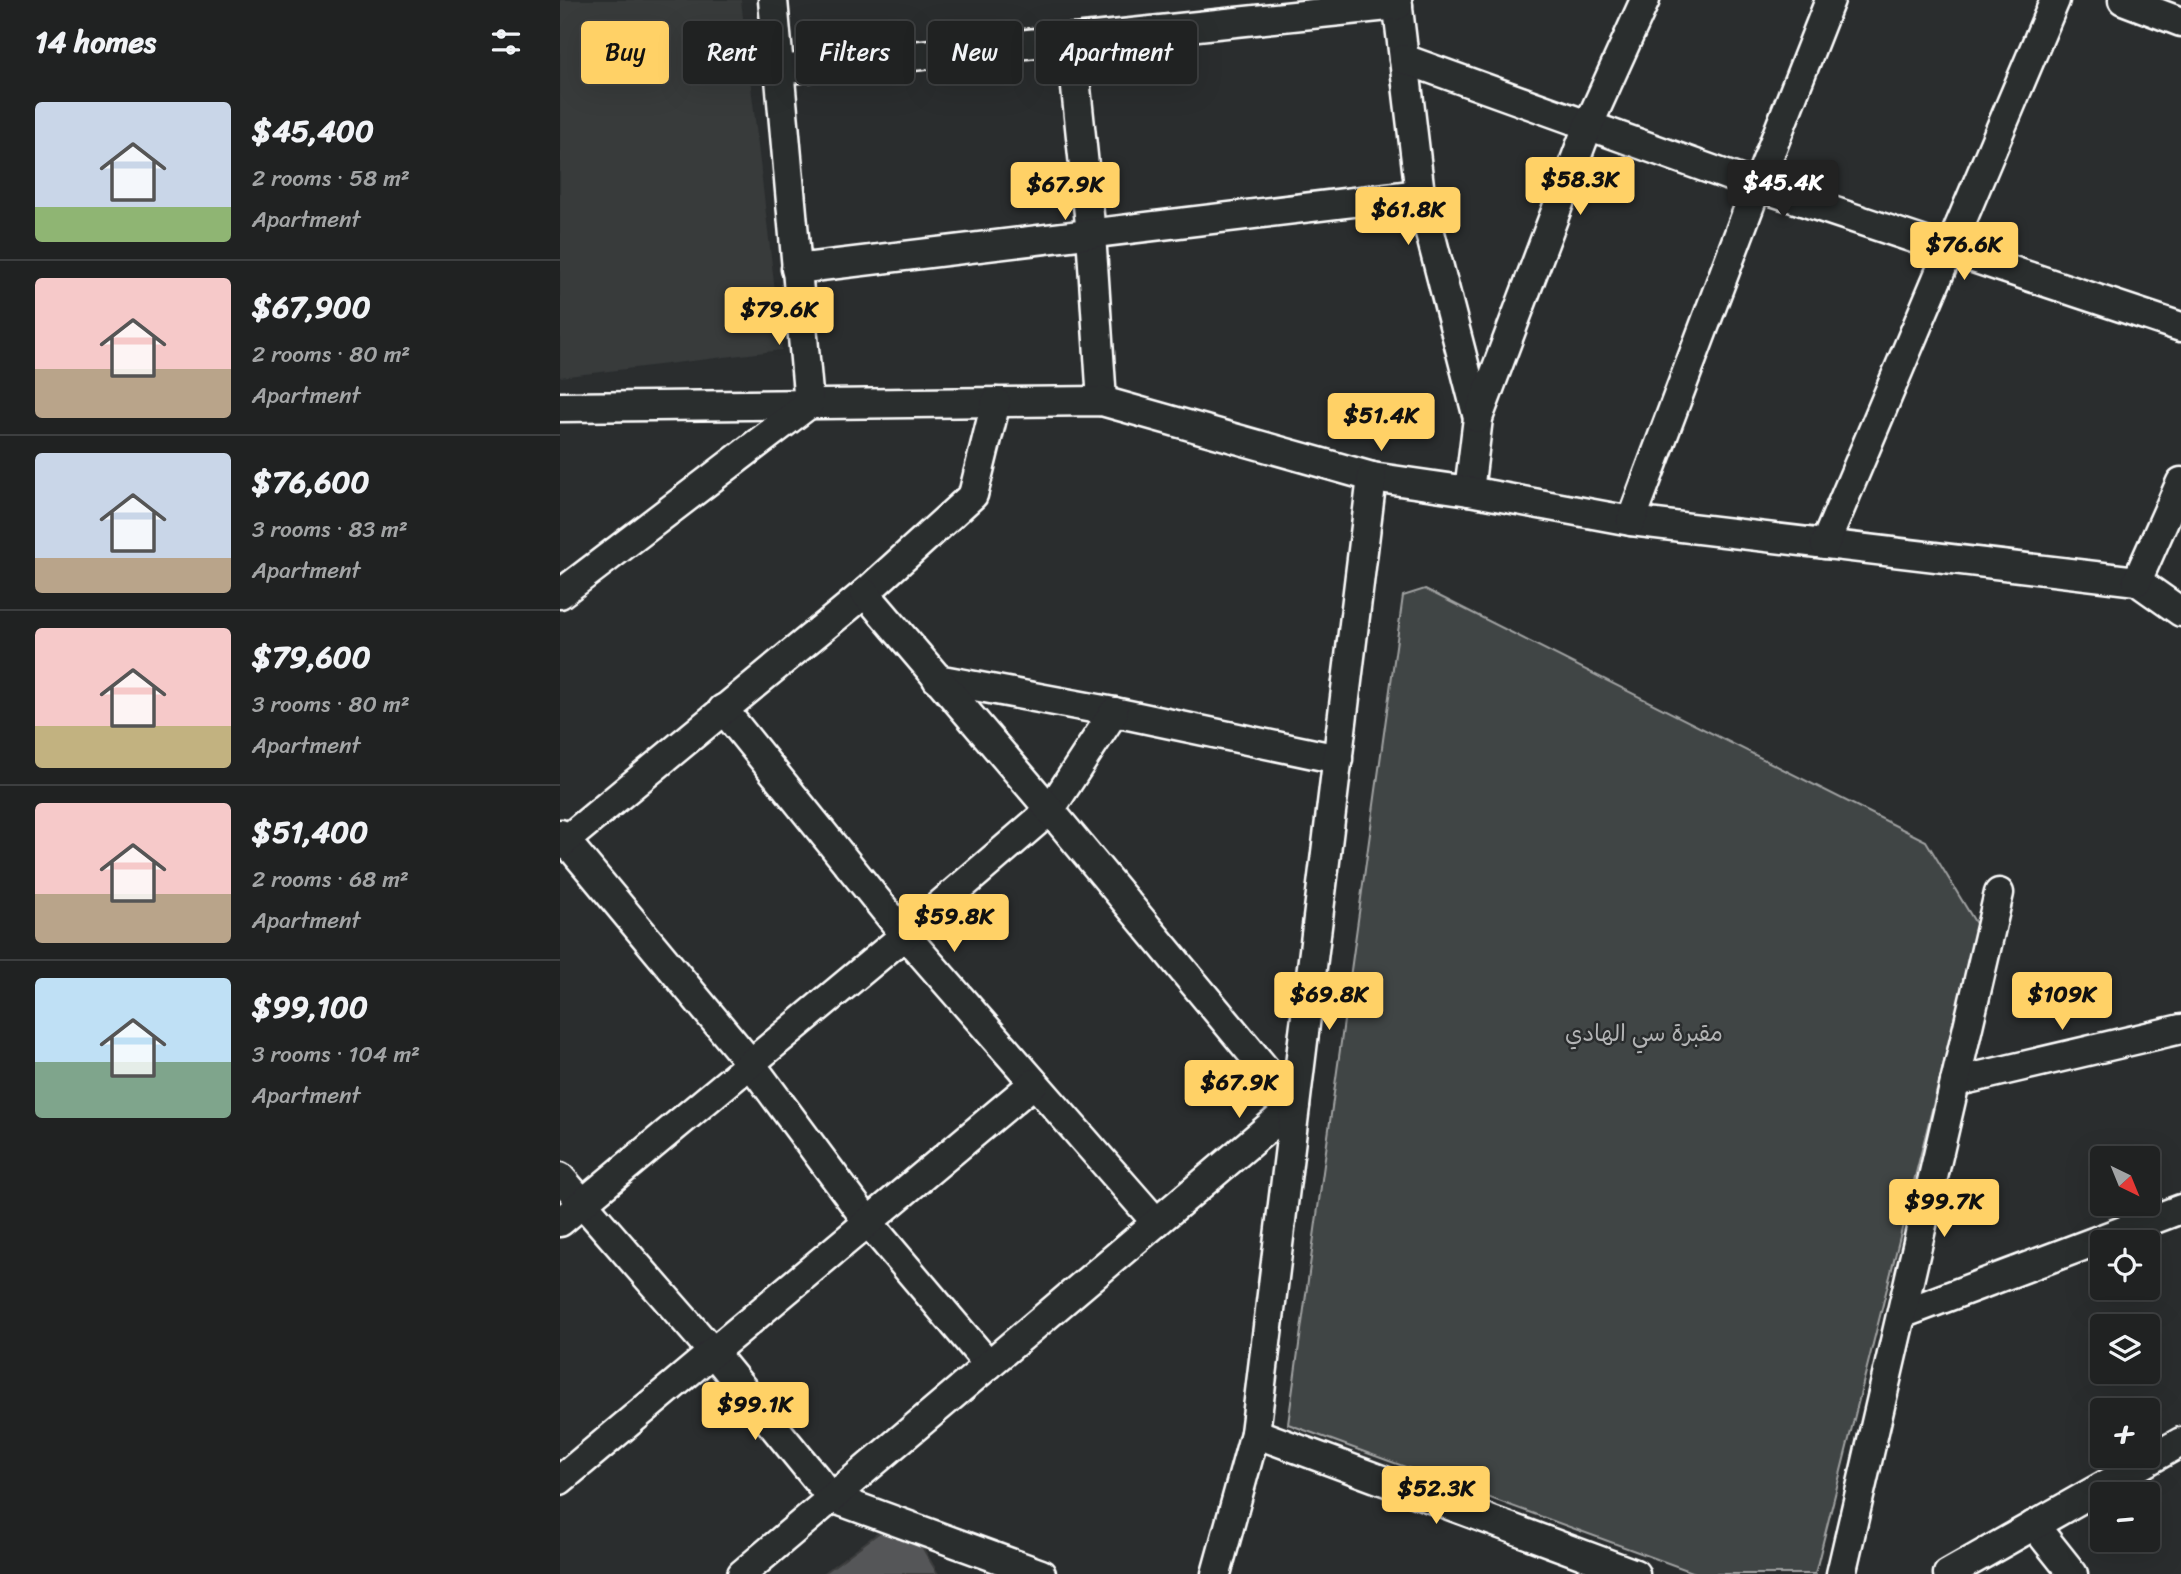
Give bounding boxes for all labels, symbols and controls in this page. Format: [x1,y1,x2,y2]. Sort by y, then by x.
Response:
text: 14 homes [35,15,156,69]
chip: Buy [581,21,669,84]
chip: Rent [683,21,782,84]
chip: Filters [796,21,914,84]
chip: New [928,21,1022,84]
chip: Apartment [1036,21,1197,84]
icon: filters [487,23,525,61]
text: $45,400 [252,104,374,158]
icon: home [91,130,175,214]
text: 2 rooms · 58 m² [252,158,410,199]
pin: $58.3K [1523,158,1637,217]
text: $58.3K [1542,159,1618,200]
pin: $45.4K [1726,160,1840,220]
pin: $67.9K [1008,162,1122,222]
text: $45.4K [1743,162,1823,203]
text: $67.9K [1027,164,1103,205]
pin: $61.8K [1351,188,1465,247]
text: $61.8K [1371,189,1445,230]
text: Apartment [252,199,361,240]
pin: $76.6K [1907,222,2021,282]
text: $76.6K [1926,224,2002,265]
text: $67,900 [252,280,371,334]
pin: $79.6K [722,288,836,347]
text: $79.6K [741,289,817,330]
icon: home [91,306,175,390]
text: 2 rooms · 80 m² [252,334,410,375]
text: Apartment [252,375,361,416]
pin: $51.4K [1324,393,1438,453]
text: $51.4K [1344,395,1418,436]
text: $76,600 [252,455,369,509]
icon: home [91,481,175,565]
text: 3 rooms · 83 m² [252,509,408,550]
text: Apartment [252,550,361,591]
text: $79,600 [252,630,371,684]
icon: home [91,656,175,740]
text: 3 rooms · 80 m² [252,684,410,725]
text: Apartment [252,725,361,766]
text: $51,400 [252,805,368,859]
icon: home [91,831,175,915]
text: 2 rooms · 68 m² [252,859,409,900]
pin: $59.8K [897,894,1011,954]
text: $59.8K [915,896,993,937]
text: Apartment [252,900,361,941]
pin: $69.8K [1272,972,1386,1032]
pin: $109K [2013,972,2111,1032]
text: $69.8K [1290,974,1368,1015]
text: $109K [2028,974,2096,1015]
text: $99,100 [252,980,368,1034]
icon: home [91,1006,175,1090]
park label: مقبرة سي الهادي [1565,1013,1723,1054]
text: 3 rooms · 104 m² [252,1034,420,1075]
pin: $67.9K [1182,1060,1296,1120]
text: $67.9K [1201,1062,1277,1103]
text: Apartment [252,1075,361,1116]
north arrow [2090,1146,2160,1216]
map controls [2090,1146,2160,1552]
pin: $99.7K [1887,1180,2001,1239]
text: $99.7K [1905,1181,1983,1222]
button: locate [2090,1230,2160,1300]
button: layers [2090,1314,2160,1384]
pin: $99.1K [698,1382,812,1442]
text: $99.1K [718,1384,792,1425]
button: + [2090,1398,2160,1468]
pin: $52.3K [1379,1466,1493,1526]
text: $52.3K [1398,1468,1474,1509]
button: − [2090,1482,2160,1552]

